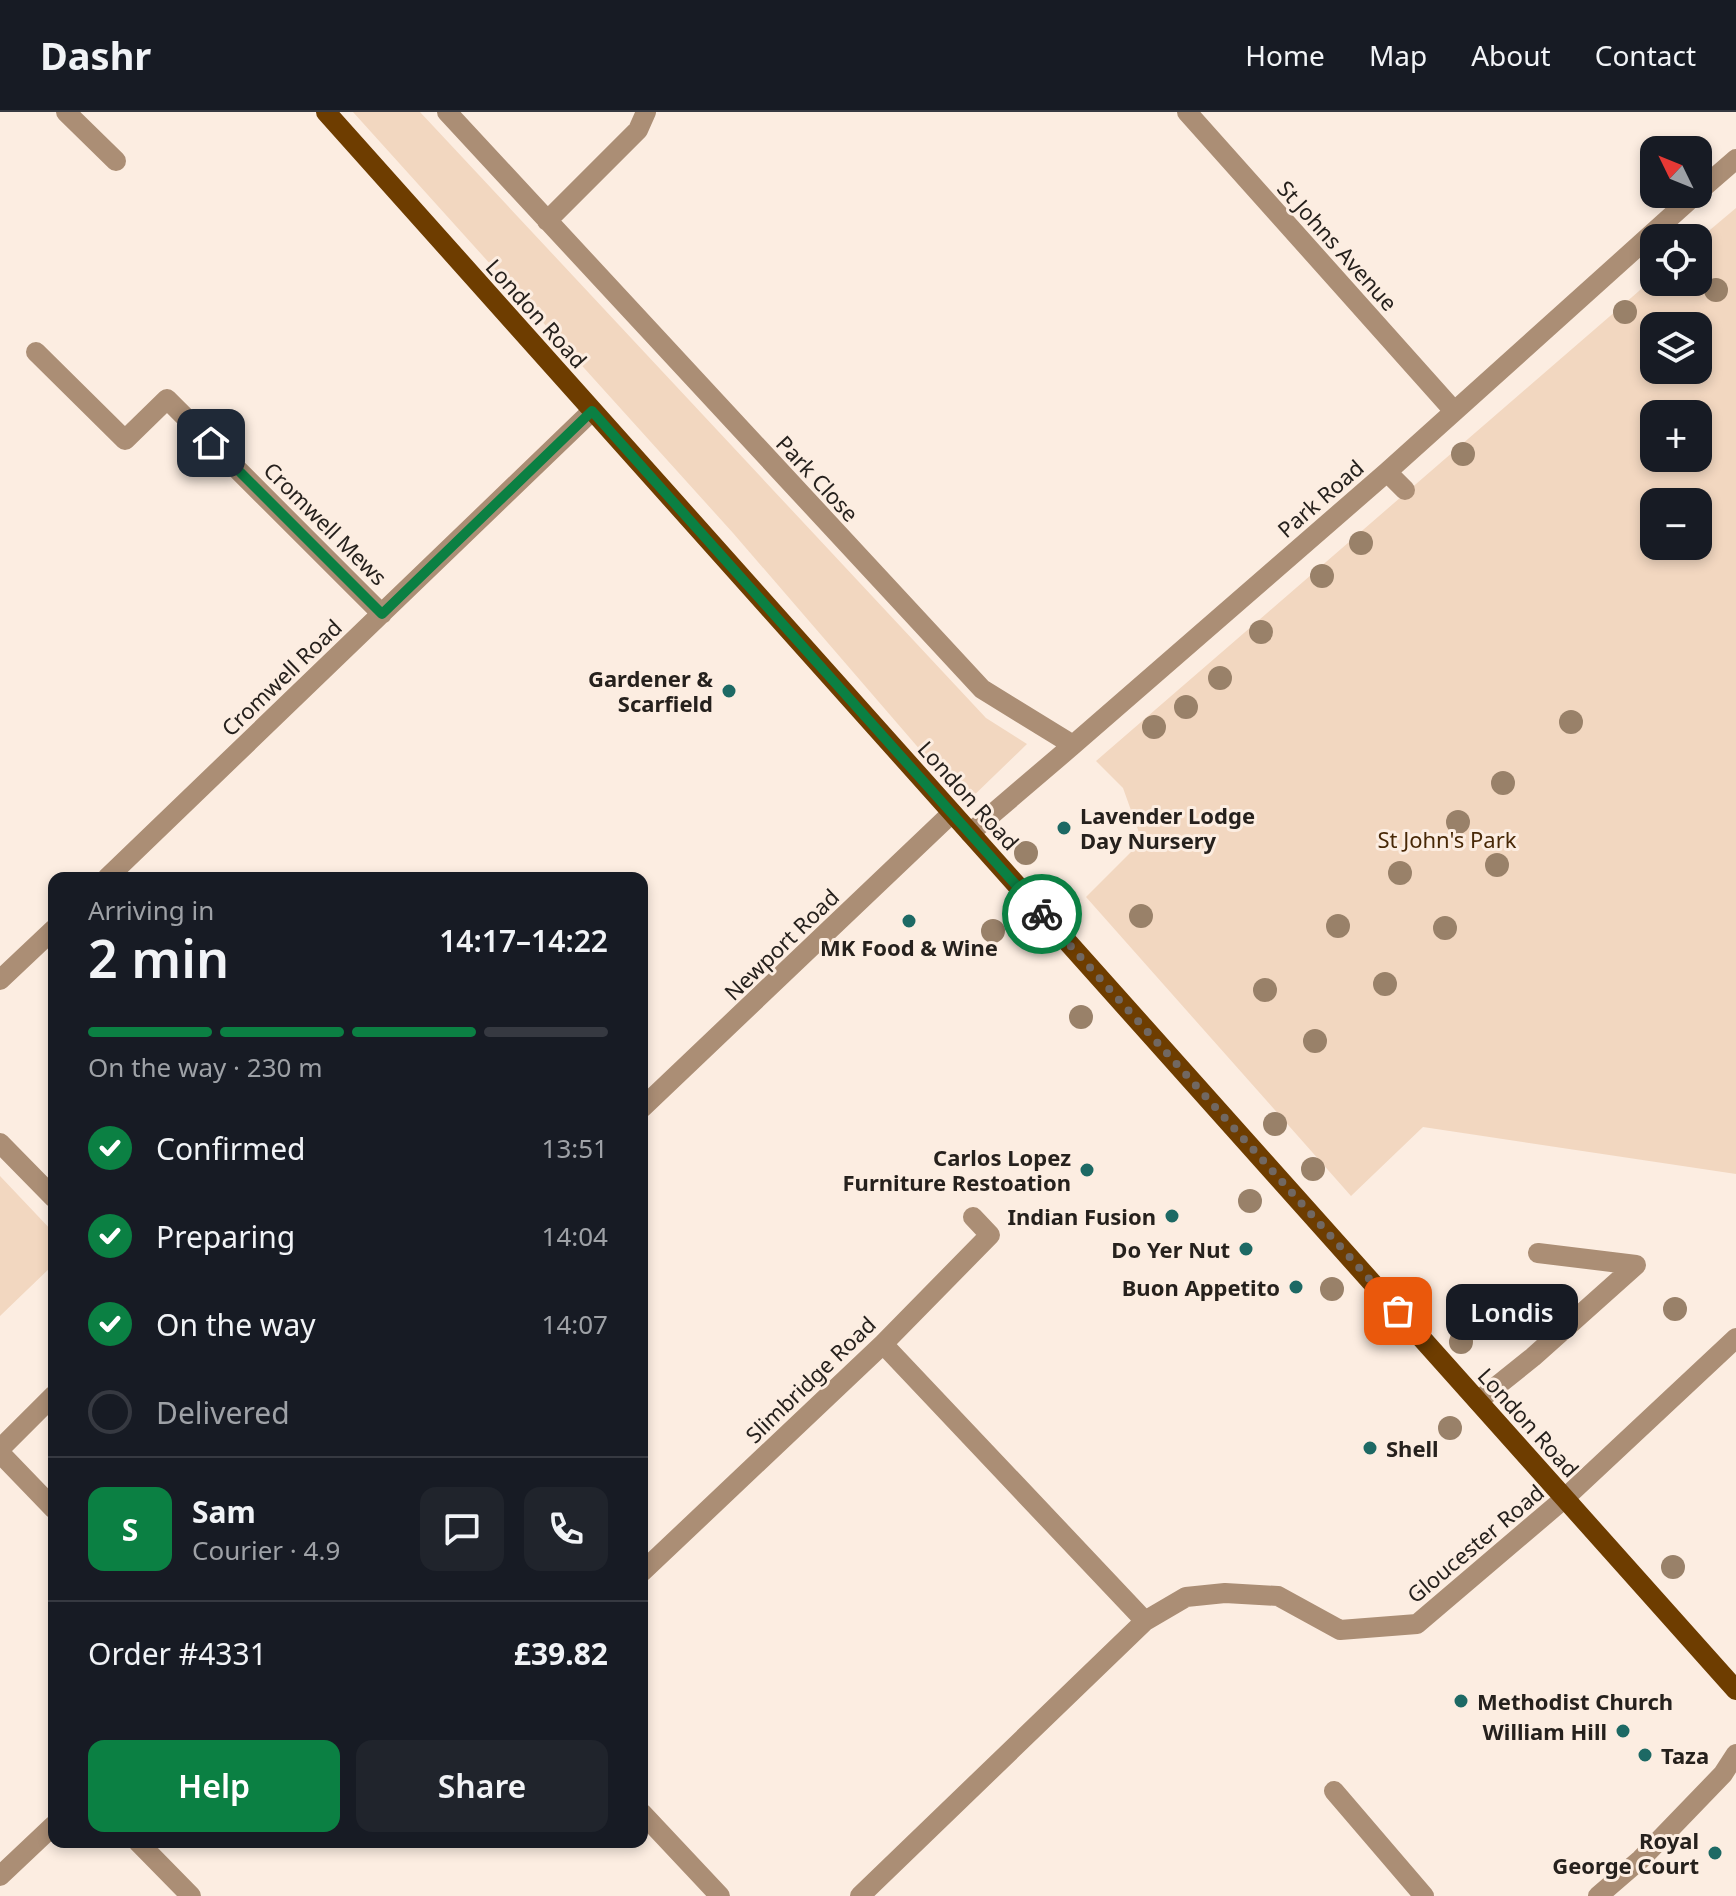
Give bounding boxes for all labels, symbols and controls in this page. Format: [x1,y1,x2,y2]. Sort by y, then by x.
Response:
text: Dashr [40,29,151,81]
text: Home [1245,36,1325,74]
text: Map [1369,36,1427,74]
text: About [1471,36,1551,74]
text: Contact [1595,36,1696,74]
north arrow [1640,136,1712,208]
map controls [1640,136,1712,560]
street label: St Johns Avenue [1271,173,1405,317]
button: locate [1640,224,1712,296]
street label: London Road [480,252,594,374]
button: layers [1640,312,1712,384]
button: + [1640,400,1712,472]
pin [177,409,245,477]
icon: home [189,421,233,465]
street label: Park Close [770,428,866,528]
street label: Park Road [1271,452,1369,544]
street label: Cromwell Mews [258,455,394,591]
button: − [1640,488,1712,560]
street label: Cromwell Road [214,612,348,742]
place label: Gardener & Scarfield [588,663,713,718]
marker: Gardener & Scarfield [720,682,738,700]
street label: London Road [912,734,1026,856]
place label: Lavender Lodge Day Nursery [1080,800,1255,855]
marker: Lavender Lodge Day Nursery [1055,819,1073,837]
park label: St John's Park [1377,824,1517,854]
courier [1002,874,1082,954]
street label: Newport Road [717,882,845,1006]
text: Arriving in [88,892,214,928]
icon: bike [1020,892,1064,936]
marker: MK Food & Wine [900,912,918,930]
text: 14:17–14:22 [439,920,608,961]
text: 2 min [88,922,229,993]
place label: MK Food & Wine [820,932,998,962]
text: On the way · 230 m [88,1049,322,1085]
icon: check [88,1126,132,1170]
text: Confirmed [156,1128,306,1169]
text: 13:51 [542,1130,608,1166]
place label: Carlos Lopez Furniture Restoation [843,1142,1071,1197]
marker: Carlos Lopez Furniture Restoation [1078,1161,1096,1179]
place label: Indian Fusion [1007,1201,1156,1231]
marker: Indian Fusion [1163,1207,1181,1225]
icon: check [88,1214,132,1258]
text: Preparing [156,1216,295,1257]
text: 14:04 [542,1218,608,1254]
place label: Do Yer Nut [1111,1234,1230,1264]
marker: Do Yer Nut [1237,1240,1255,1258]
place label: Buon Appetito [1122,1272,1280,1302]
pin [1364,1277,1432,1345]
marker: Buon Appetito [1287,1278,1305,1296]
callout: Londis [1446,1283,1578,1339]
icon: bag [1376,1289,1420,1333]
text: Londis [1470,1294,1554,1330]
icon: check [88,1302,132,1346]
text: On the way [156,1304,316,1345]
text: 14:07 [542,1306,608,1342]
street label: Slimbridge Road [738,1309,882,1449]
street label: London Road [1472,1361,1586,1483]
text: Delivered [156,1392,290,1433]
place label: Shell [1386,1433,1439,1463]
marker: Shell [1361,1439,1379,1457]
street label: Gloucester Road [1400,1477,1550,1609]
button: chat [420,1487,504,1571]
button: phone [524,1487,608,1571]
text: Sam [192,1491,256,1532]
text: S [122,1509,138,1550]
text: Courier · 4.9 [192,1532,340,1568]
text: Order #4331 [88,1633,267,1674]
text: £39.82 [514,1633,608,1674]
place label: Methodist Church [1477,1686,1673,1716]
marker: Methodist Church [1452,1692,1470,1710]
place label: William Hill [1483,1716,1607,1746]
marker: William Hill [1614,1722,1632,1740]
button: Help [88,1740,340,1832]
button: Share [356,1740,608,1832]
place label: Taza [1661,1740,1709,1770]
marker: Taza [1636,1746,1654,1764]
place label: Royal George Court [1552,1825,1699,1880]
marker: Royal George Court [1706,1844,1724,1862]

